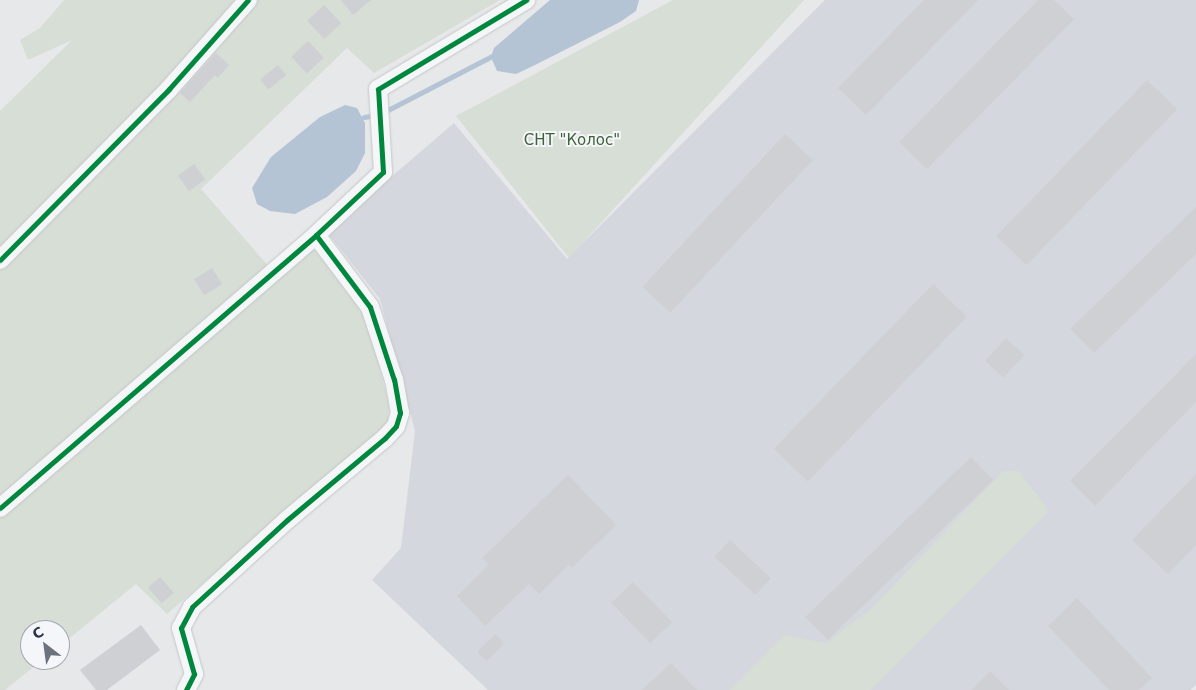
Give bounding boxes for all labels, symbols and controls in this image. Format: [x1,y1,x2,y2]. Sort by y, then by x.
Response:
park label: СНТ "Колос" [524,132,620,150]
north arrow [20,620,70,670]
text: С [30,623,46,642]

